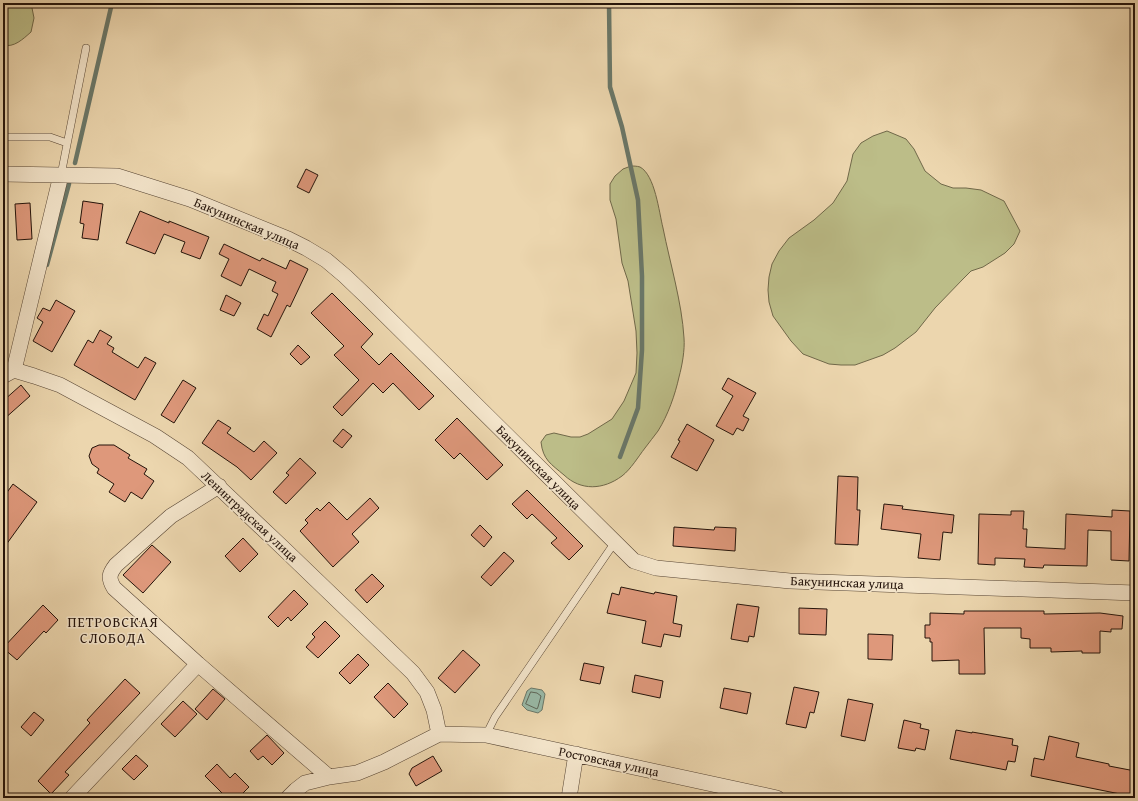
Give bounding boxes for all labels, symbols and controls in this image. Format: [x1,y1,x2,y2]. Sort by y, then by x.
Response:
street label: Бакунинская улица [191,193,303,255]
street label: Бакунинская улица [492,421,586,515]
street label: Ленинградская улица [197,466,303,567]
street label: Бакунинская улица [790,571,905,594]
district label: ПЕТРОВСКАЯ СЛОБОДА [68,612,158,648]
street label: Ростовская улица [557,742,662,782]

